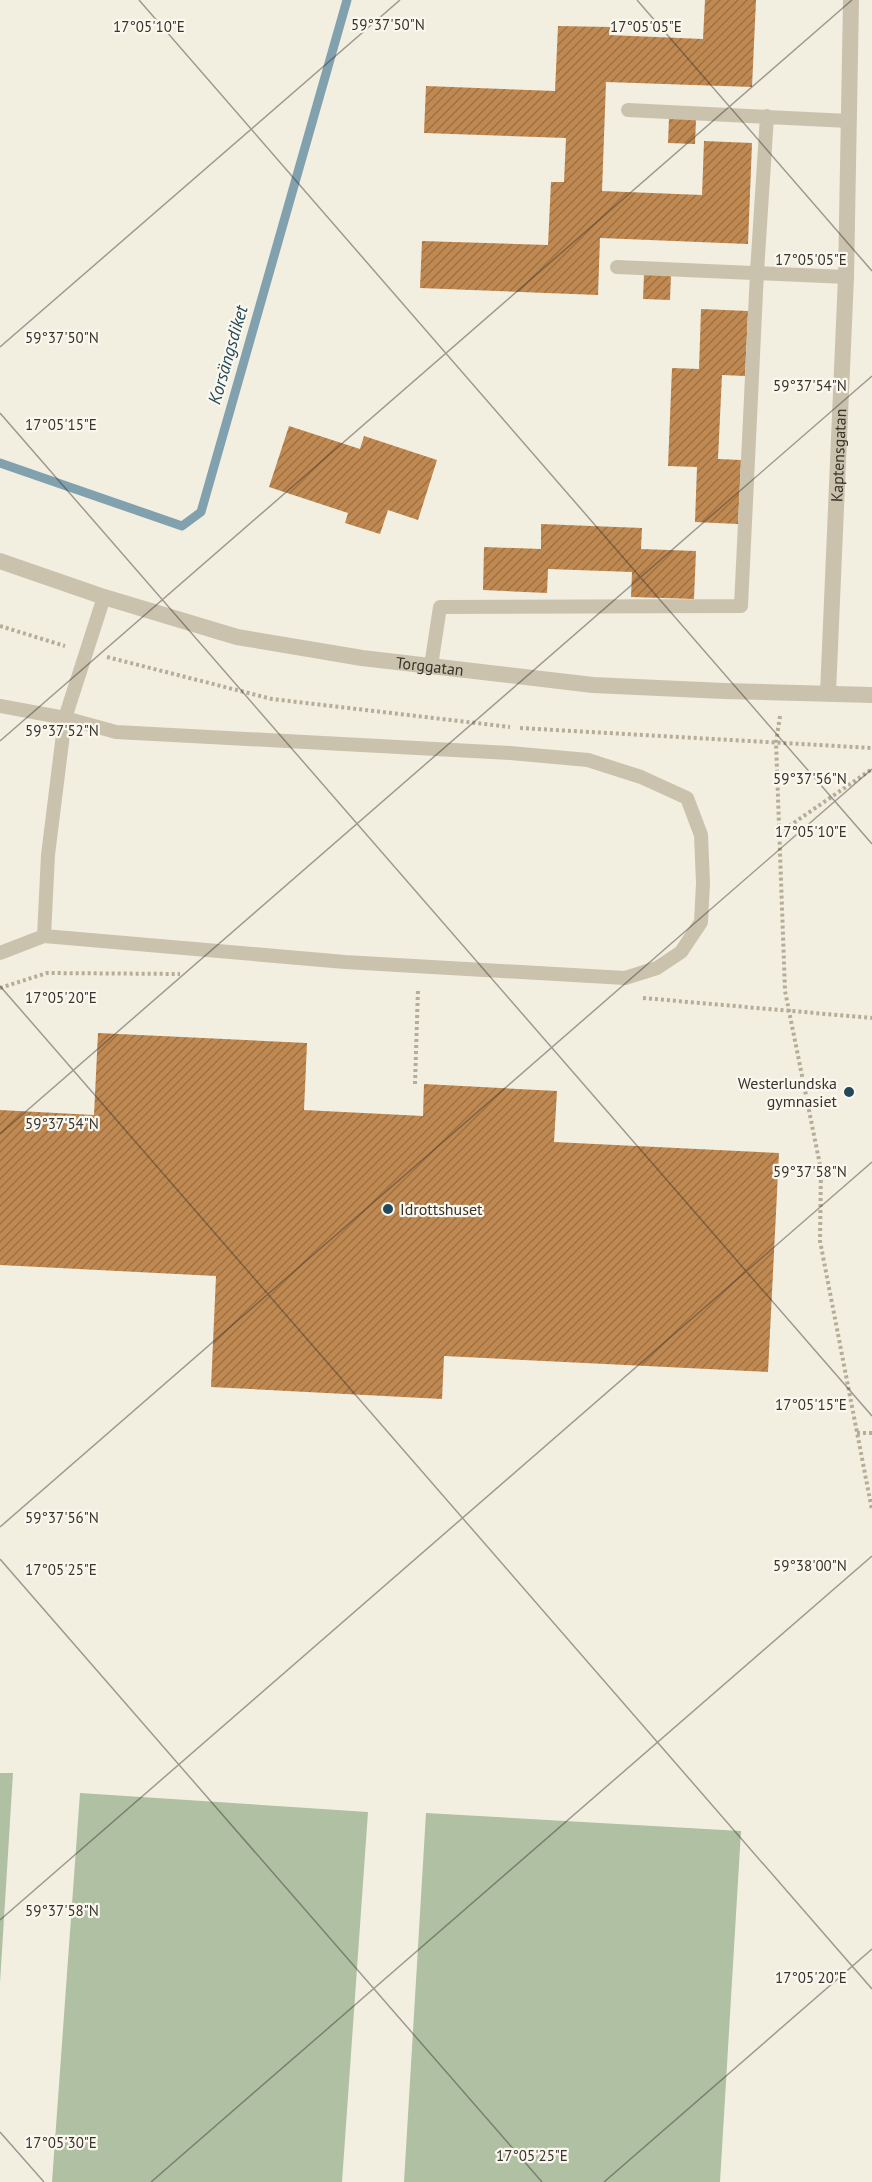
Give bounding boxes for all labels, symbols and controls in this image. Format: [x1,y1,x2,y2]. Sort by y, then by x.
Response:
text: 59°37'50"N [351,15,425,34]
text: 17°05'10"E [113,17,185,36]
text: 17°05'05"E [610,17,682,36]
text: 17°05'05"E [775,250,847,269]
water label: Korsängsdiket [202,301,253,407]
text: 59°37'50"N [25,328,99,347]
text: 59°37'54"N [773,376,847,395]
street label: Kaptensgatan [826,408,850,502]
text: 17°05'15"E [25,415,97,434]
street label: Torggatan [395,652,465,680]
text: 59°37'52"N [25,721,99,740]
text: 59°37'56"N [773,769,847,788]
text: 17°05'10"E [775,822,847,841]
text: 17°05'20"E [25,988,97,1007]
place label: Westerlundska gymnasiet [738,1073,838,1111]
marker: Westerlundska gymnasiet [842,1085,856,1099]
text: 59°37'54"N [25,1114,99,1133]
text: 59°37'58"N [773,1162,847,1181]
place label: Idrottshuset [400,1199,483,1219]
marker: Idrottshuset [381,1202,395,1216]
text: 17°05'15"E [775,1395,847,1414]
text: 59°37'56"N [25,1508,99,1527]
text: 59°38'00"N [773,1556,847,1575]
text: 17°05'25"E [25,1560,97,1579]
text: 59°37'58"N [25,1901,99,1920]
text: 17°05'20"E [775,1968,847,1987]
text: 17°05'30"E [25,2133,97,2152]
text: 17°05'25"E [496,2146,568,2165]

